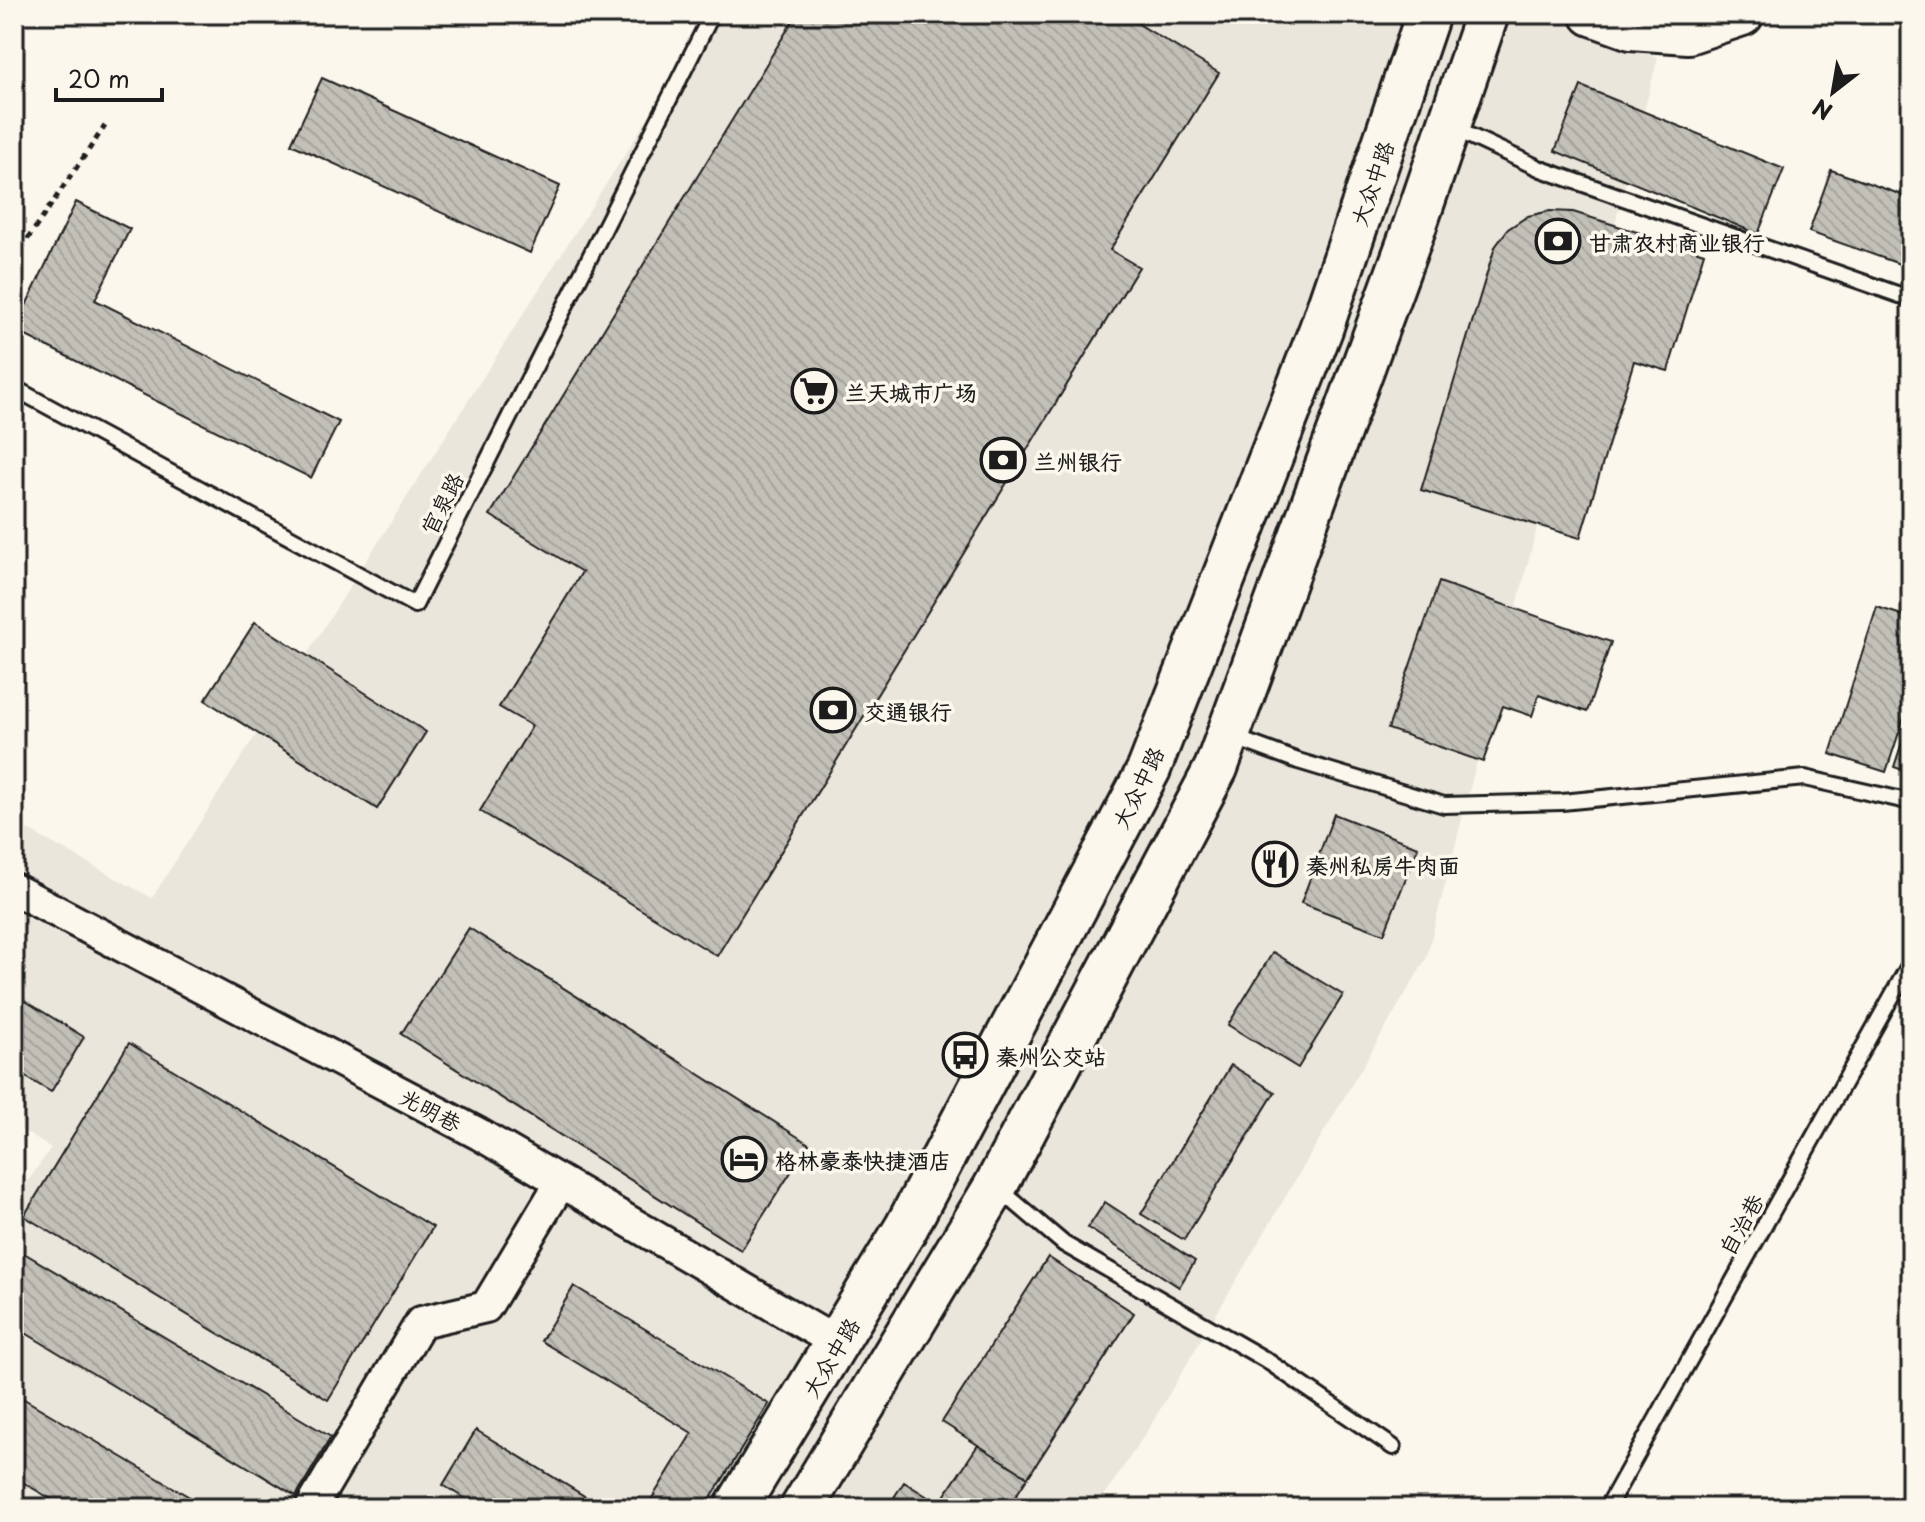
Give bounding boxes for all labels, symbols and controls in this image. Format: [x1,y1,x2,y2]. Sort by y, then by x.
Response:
scale bar [56,52,162,102]
north arrow [1793,52,1873,132]
text: 20 m [68,60,130,96]
text: N [1806,92,1838,129]
street label: 大众中路 [1341,136,1401,230]
bank icon: 甘肃农村商业银行 [1534,217,1582,265]
place label: 甘肃农村商业银行 [1589,225,1765,258]
supermarket icon: 兰天城市广场 [790,367,838,415]
place label: 兰天城市广场 [845,375,977,408]
bank icon: 兰州银行 [979,436,1027,484]
place label: 兰州银行 [1034,444,1122,477]
street label: 官泉路 [411,466,471,540]
bank icon: 交通银行 [809,686,857,734]
place label: 交通银行 [864,694,952,727]
street label: 大众中路 [1103,740,1171,834]
restaurant icon: 秦州私房牛肉面 [1251,840,1299,888]
place label: 秦州私房牛肉面 [1306,848,1460,881]
bus stop icon: 秦州公交站 [941,1031,989,1079]
place label: 秦州公交站 [996,1039,1106,1072]
street label: 光明巷 [394,1079,468,1139]
hotel icon: 格林豪泰快捷酒店 [720,1135,768,1183]
place label: 格林豪泰快捷酒店 [775,1143,951,1176]
street label: 自治巷 [1710,1187,1770,1261]
street label: 大众中路 [793,1311,867,1403]

